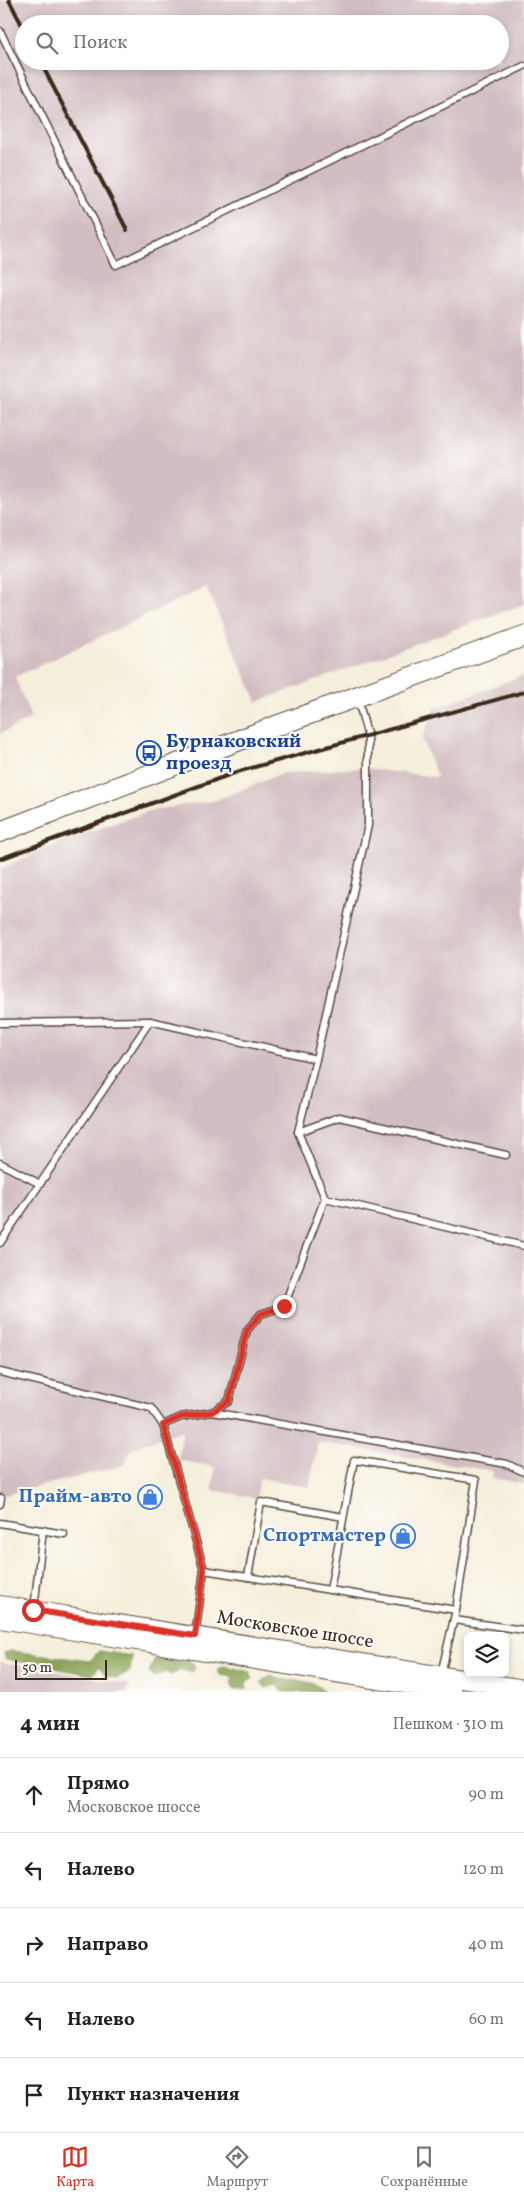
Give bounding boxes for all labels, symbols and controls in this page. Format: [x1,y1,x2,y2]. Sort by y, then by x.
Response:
search box [15,15,509,70]
icon: search [33,29,61,57]
text: Поиск [73,30,127,56]
place label: Бурнаковский проезд [166,729,301,777]
bus stop icon: Бурнаковский проезд [136,740,162,766]
route end [273,1295,296,1318]
place label: Прайм-авто [19,1484,132,1510]
shop icon: Прайм-авто [137,1484,163,1510]
place label: Спортмастер [263,1523,386,1549]
shop icon: Спортмастер [390,1523,416,1549]
route start [22,1599,45,1622]
street label: Московское шоссе [215,1605,375,1655]
map controls [464,1632,509,1677]
button: layers [464,1632,509,1677]
scale bar [15,1657,108,1680]
text: 50 m [22,1659,52,1678]
text: 4 мин [20,1710,80,1739]
text: Пешком · 310 m [393,1714,504,1736]
text: Прямо [67,1771,129,1797]
icon: ahead [20,1781,48,1809]
text: 90 m [468,1784,504,1806]
text: Московское шоссе [67,1797,201,1819]
icon: left [20,1856,48,1884]
text: Налево [67,1857,135,1883]
text: 120 m [462,1859,504,1881]
icon: right [20,1931,48,1959]
text: Направо [67,1932,149,1958]
text: 40 m [468,1934,504,1956]
icon: left [20,2006,48,2034]
text: Налево [67,2007,135,2033]
text: 60 m [469,2009,504,2031]
icon: arrive [20,2081,48,2109]
text: Пункт назначения [67,2082,240,2108]
tab: Карта [56,2143,94,2192]
tab: Маршрут [206,2143,268,2192]
tab: Сохранённые [380,2143,468,2192]

